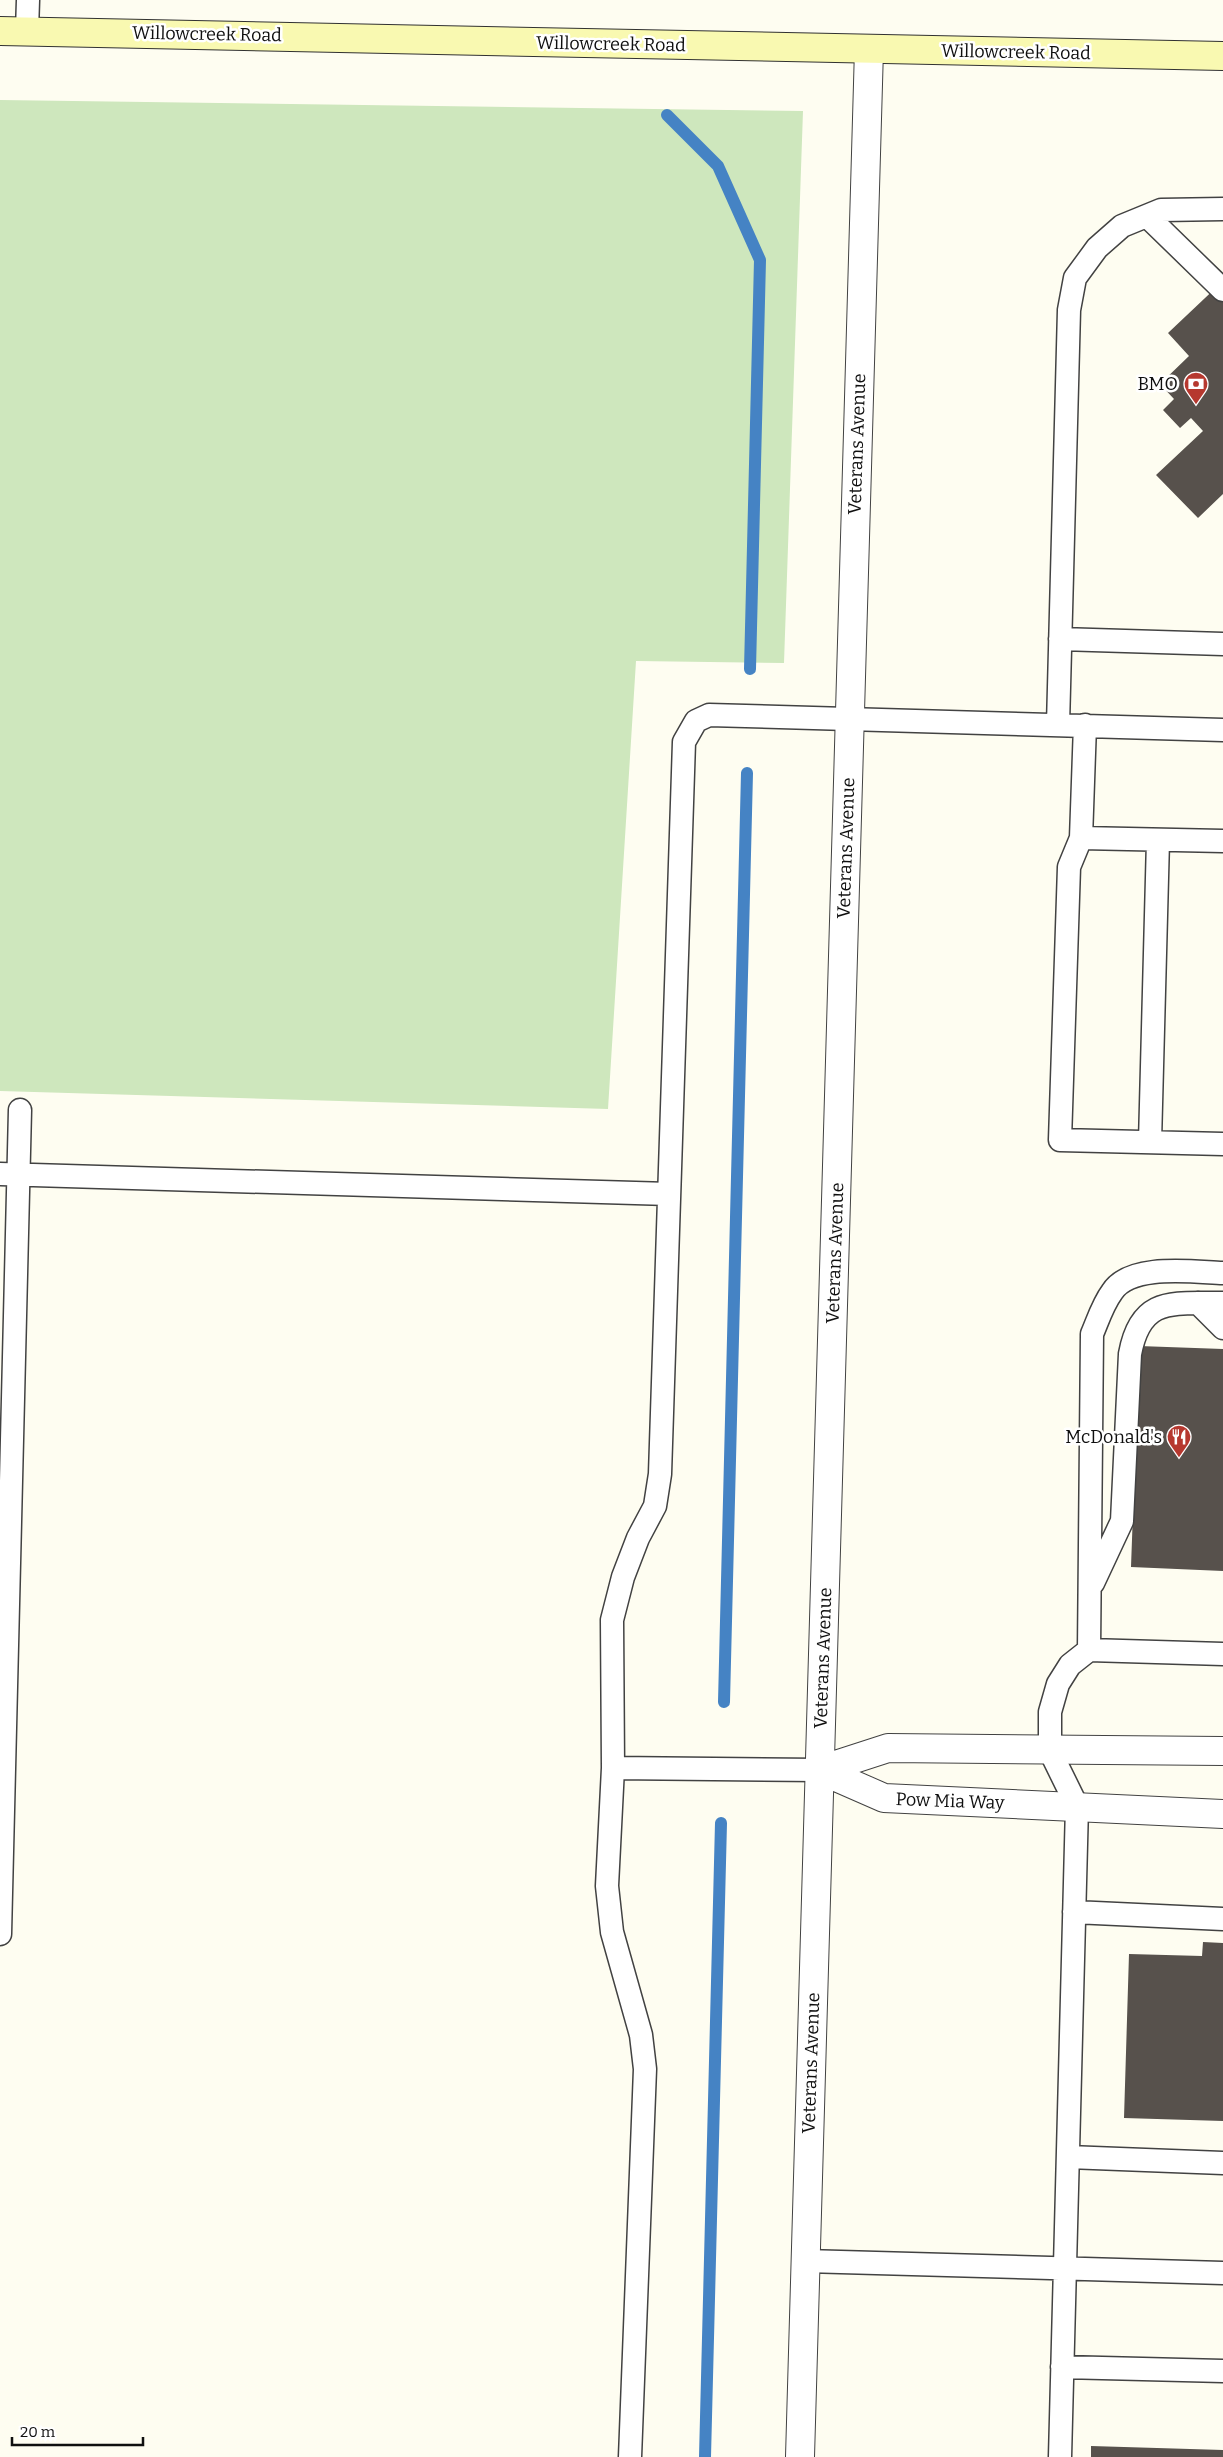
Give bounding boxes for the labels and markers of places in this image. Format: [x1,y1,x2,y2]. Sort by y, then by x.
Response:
bank icon: BMO [1183,371,1209,405]
place label: BMO [1137,373,1178,395]
restaurant icon: McDonald's [1166,1424,1192,1458]
place label: McDonald's [1065,1426,1162,1448]

